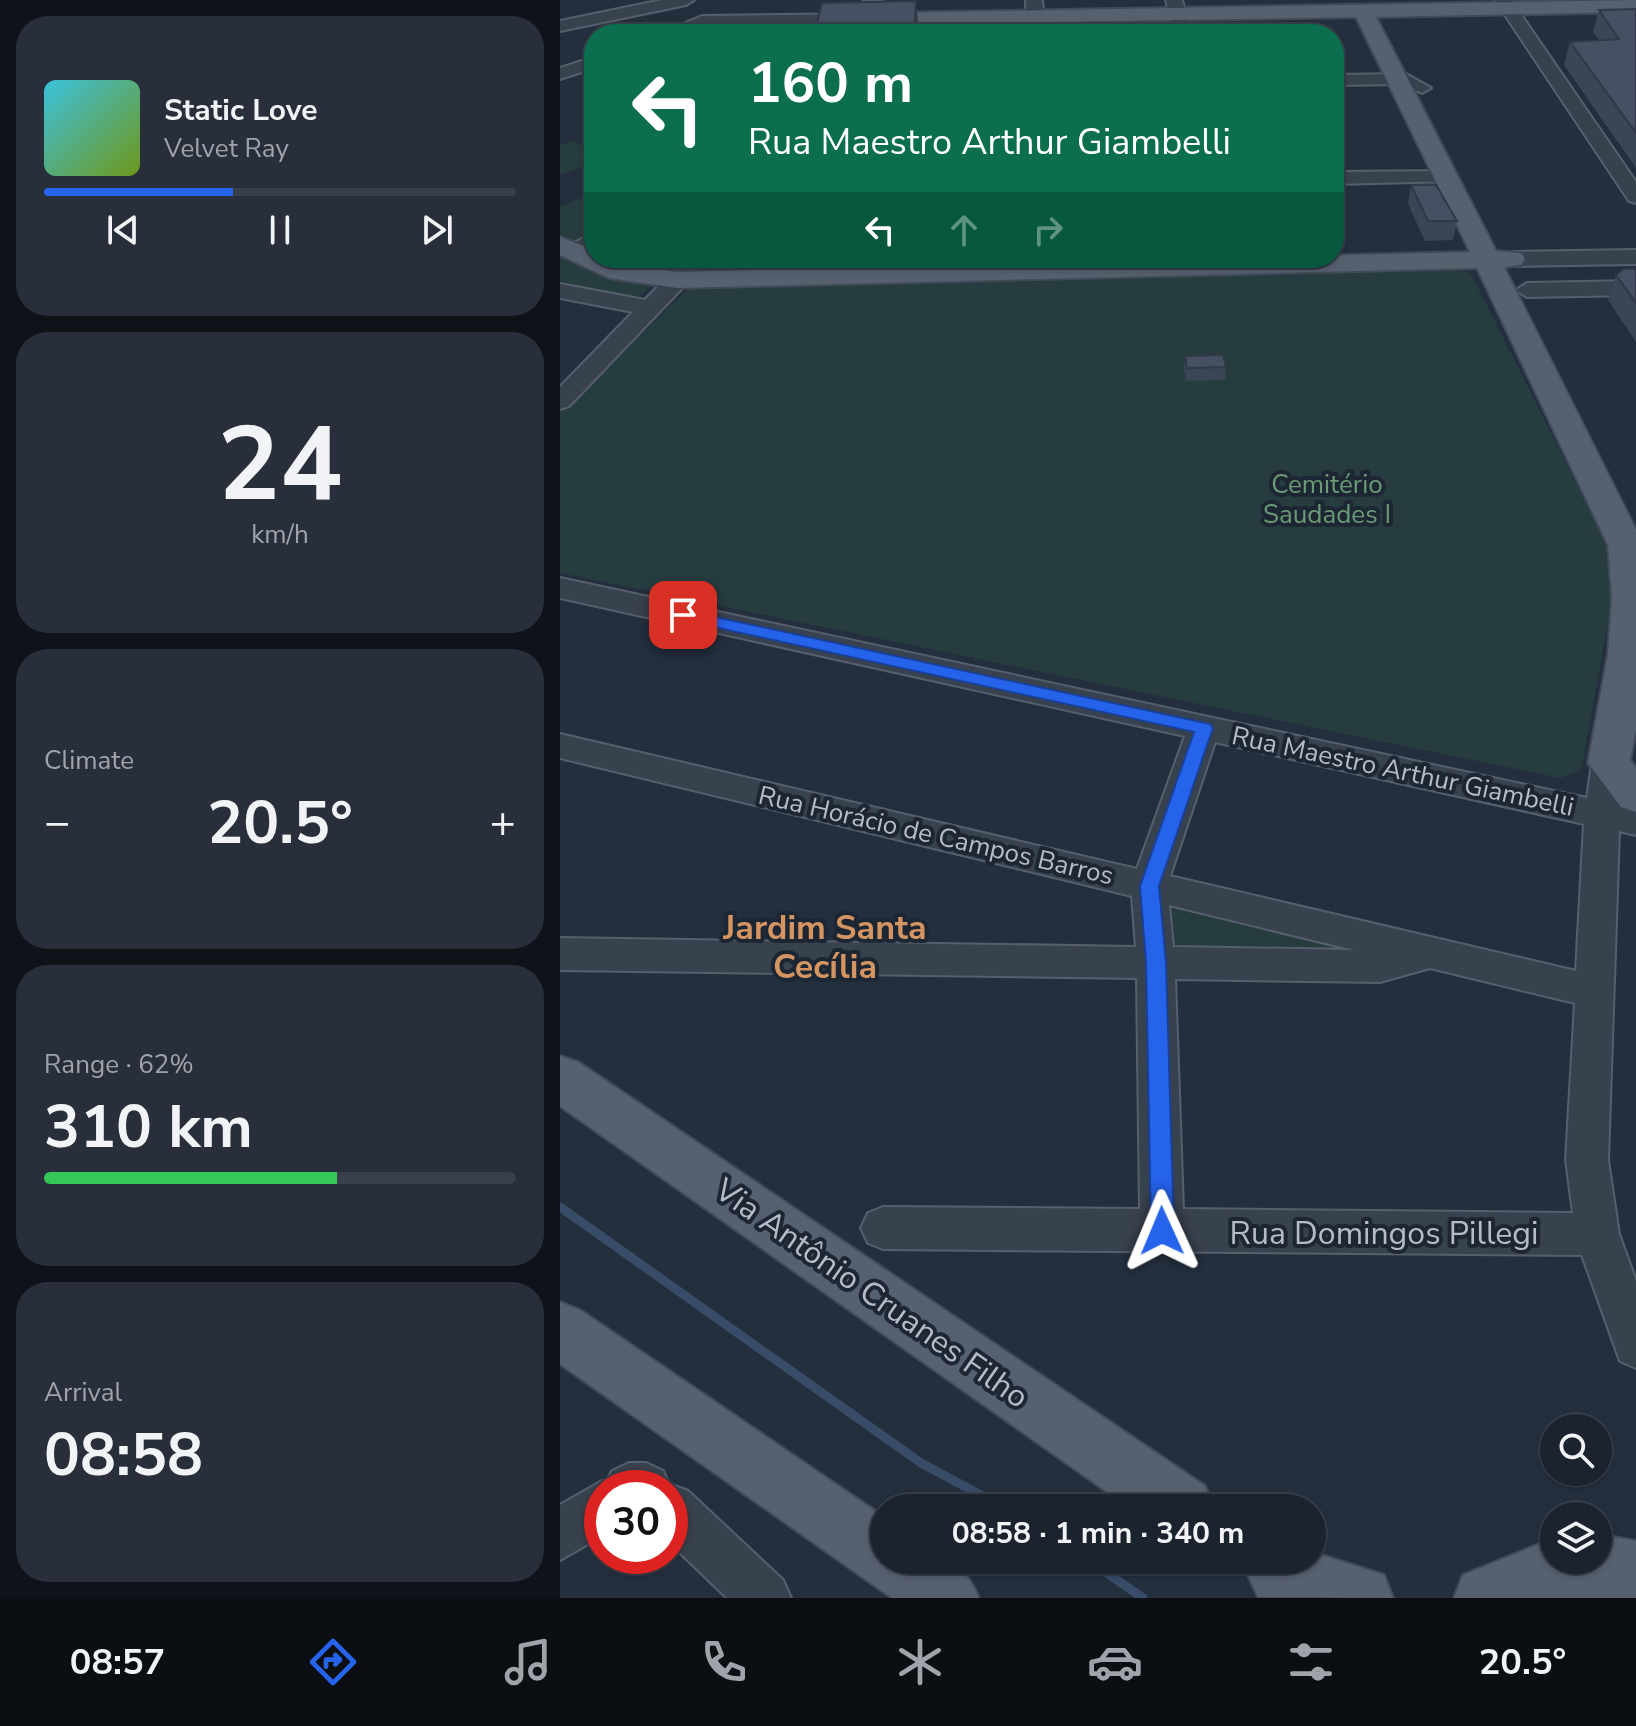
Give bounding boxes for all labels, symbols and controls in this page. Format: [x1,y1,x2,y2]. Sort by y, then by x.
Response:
text: 160 m [748,45,913,122]
icon: left [616,56,720,160]
text: Static Love [164,90,318,131]
text: Rua Maestro Arthur Giambelli [748,118,1231,167]
text: Velvet Ray [164,131,289,166]
icon: previous [101,208,145,252]
icon: pause [258,208,302,252]
icon: next [415,208,459,252]
icon: left [858,208,902,252]
icon: ahead [942,208,986,252]
icon: right [1026,208,1070,252]
text: 24 [218,394,342,536]
park label: Cemitério Saudades I [1263,467,1391,532]
text: km/h [251,517,309,552]
pin [649,581,717,649]
icon: arrive [661,593,705,637]
street label: Rua Maestro Arthur Giambelli [1229,718,1577,825]
text: Climate [44,743,134,778]
street label: Rua Horácio de Campos Barros [755,778,1117,893]
text: 20.5° [207,782,353,864]
text: − [44,793,70,853]
text: + [490,793,516,853]
district label: Jardim Santa Cecília [722,905,927,990]
text: Range · 62% [44,1047,194,1082]
text: 310 km [44,1086,253,1168]
street label: Via Antônio Cruanes Filho [705,1168,1037,1418]
position arrow [1120,1189,1204,1273]
street label: Rua Domingos Pillegi [1230,1212,1538,1255]
text: Arrival [44,1375,122,1410]
text: 08:58 [44,1414,203,1496]
map controls [1540,1414,1612,1574]
button: search [1540,1414,1612,1486]
speed limit sign: 30 [584,1470,688,1574]
button: layers [1540,1502,1612,1574]
text: 08:58 · 1 min · 340 m [952,1513,1244,1554]
icon: directions [305,1634,361,1690]
icon: music [500,1634,556,1690]
icon: phone [696,1634,752,1690]
icon: climate [892,1634,948,1690]
icon: car [1087,1634,1143,1690]
icon: filters [1283,1634,1339,1690]
text: 08:57 [70,1638,165,1687]
text: 20.5° [1479,1638,1566,1687]

